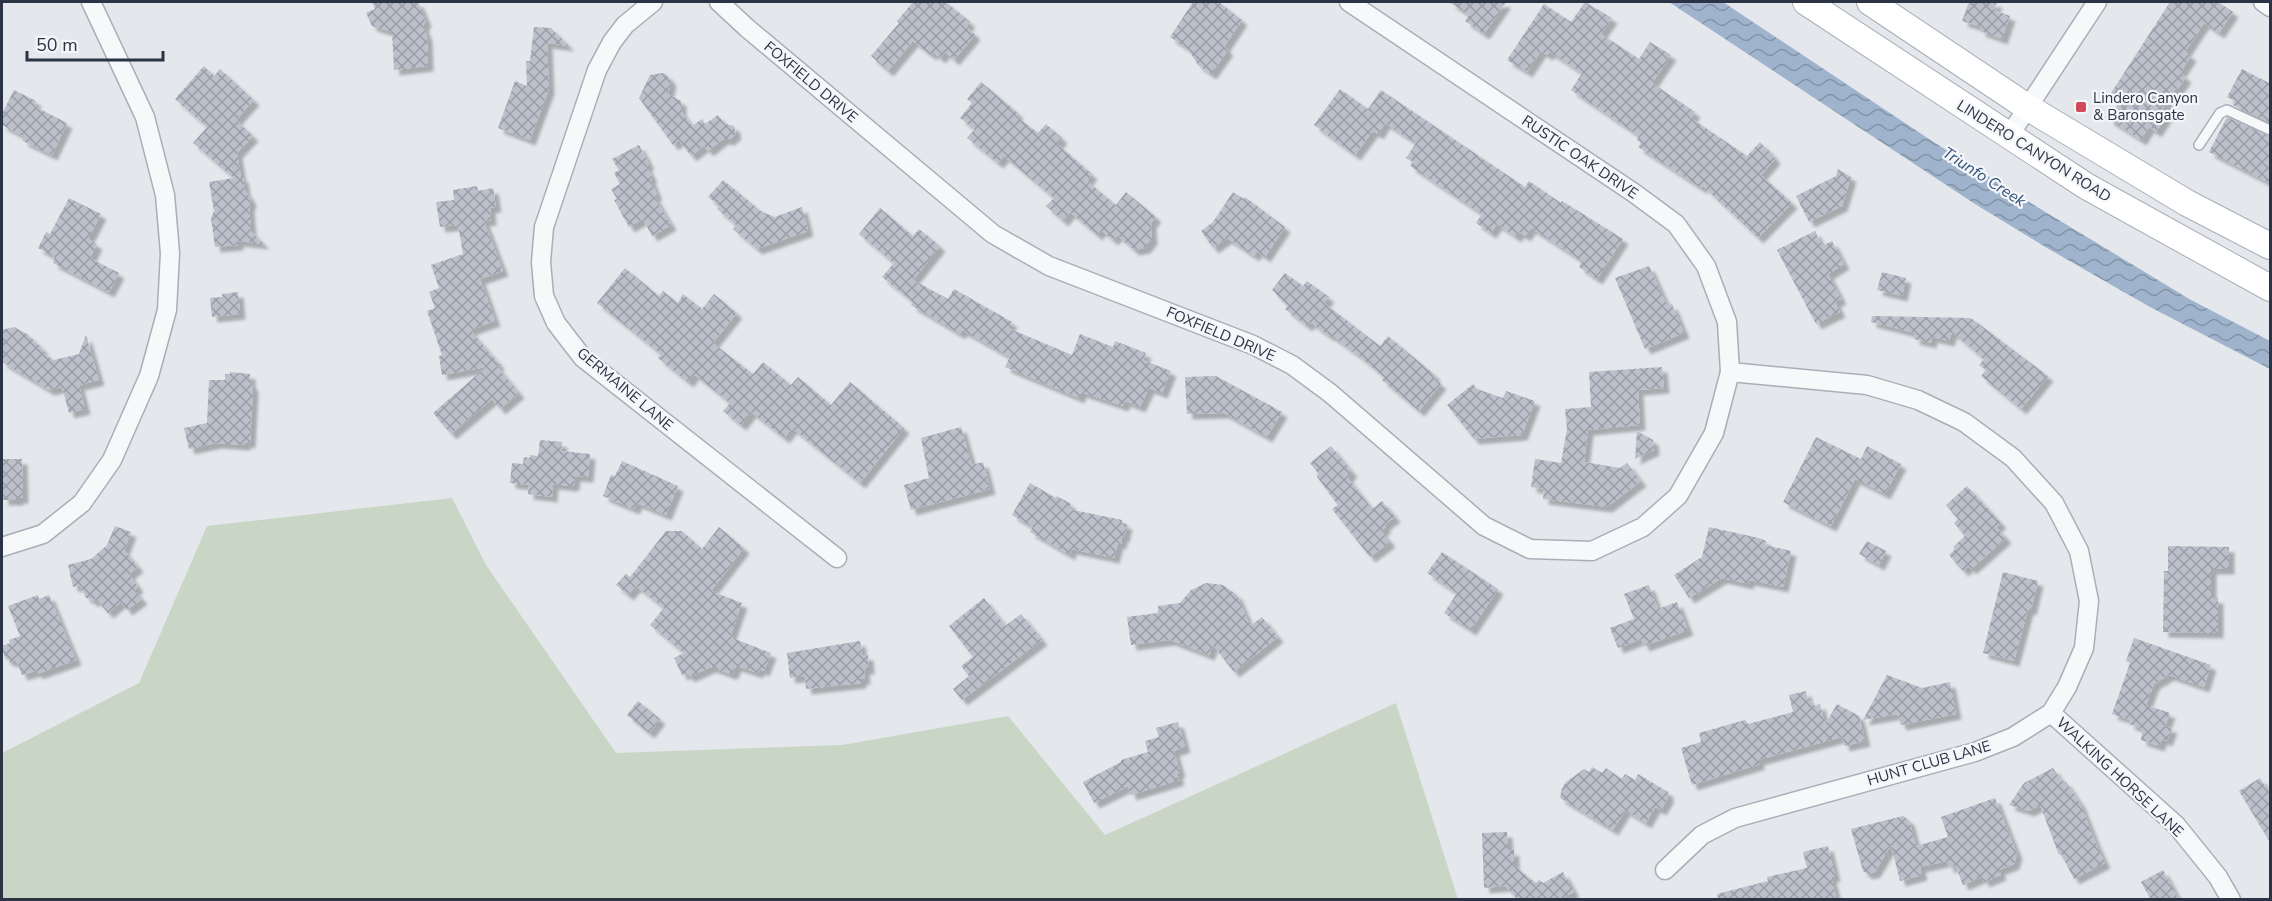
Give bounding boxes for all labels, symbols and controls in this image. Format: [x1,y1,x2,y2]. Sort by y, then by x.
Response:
scale bar [27,24,164,62]
text: 50 m [36,33,78,57]
street label: FOXFIELD DRIVE [760,37,862,127]
place label: Lindero Canyon & Baronsgate [2093,88,2198,125]
street label: LINDERO CANYON ROAD [1953,95,2115,207]
marker: Lindero Canyon & Baronsgate [2074,100,2088,114]
street label: RUSTIC OAK DRIVE [1518,111,1642,203]
water label: Triunfo Creek [1938,142,2031,213]
street label: FOXFIELD DRIVE [1163,302,1279,366]
street label: GERMAINE LANE [573,343,677,435]
street label: WALKING HORSE LANE [2052,713,2188,841]
street label: HUNT CLUB LANE [1865,736,1993,790]

